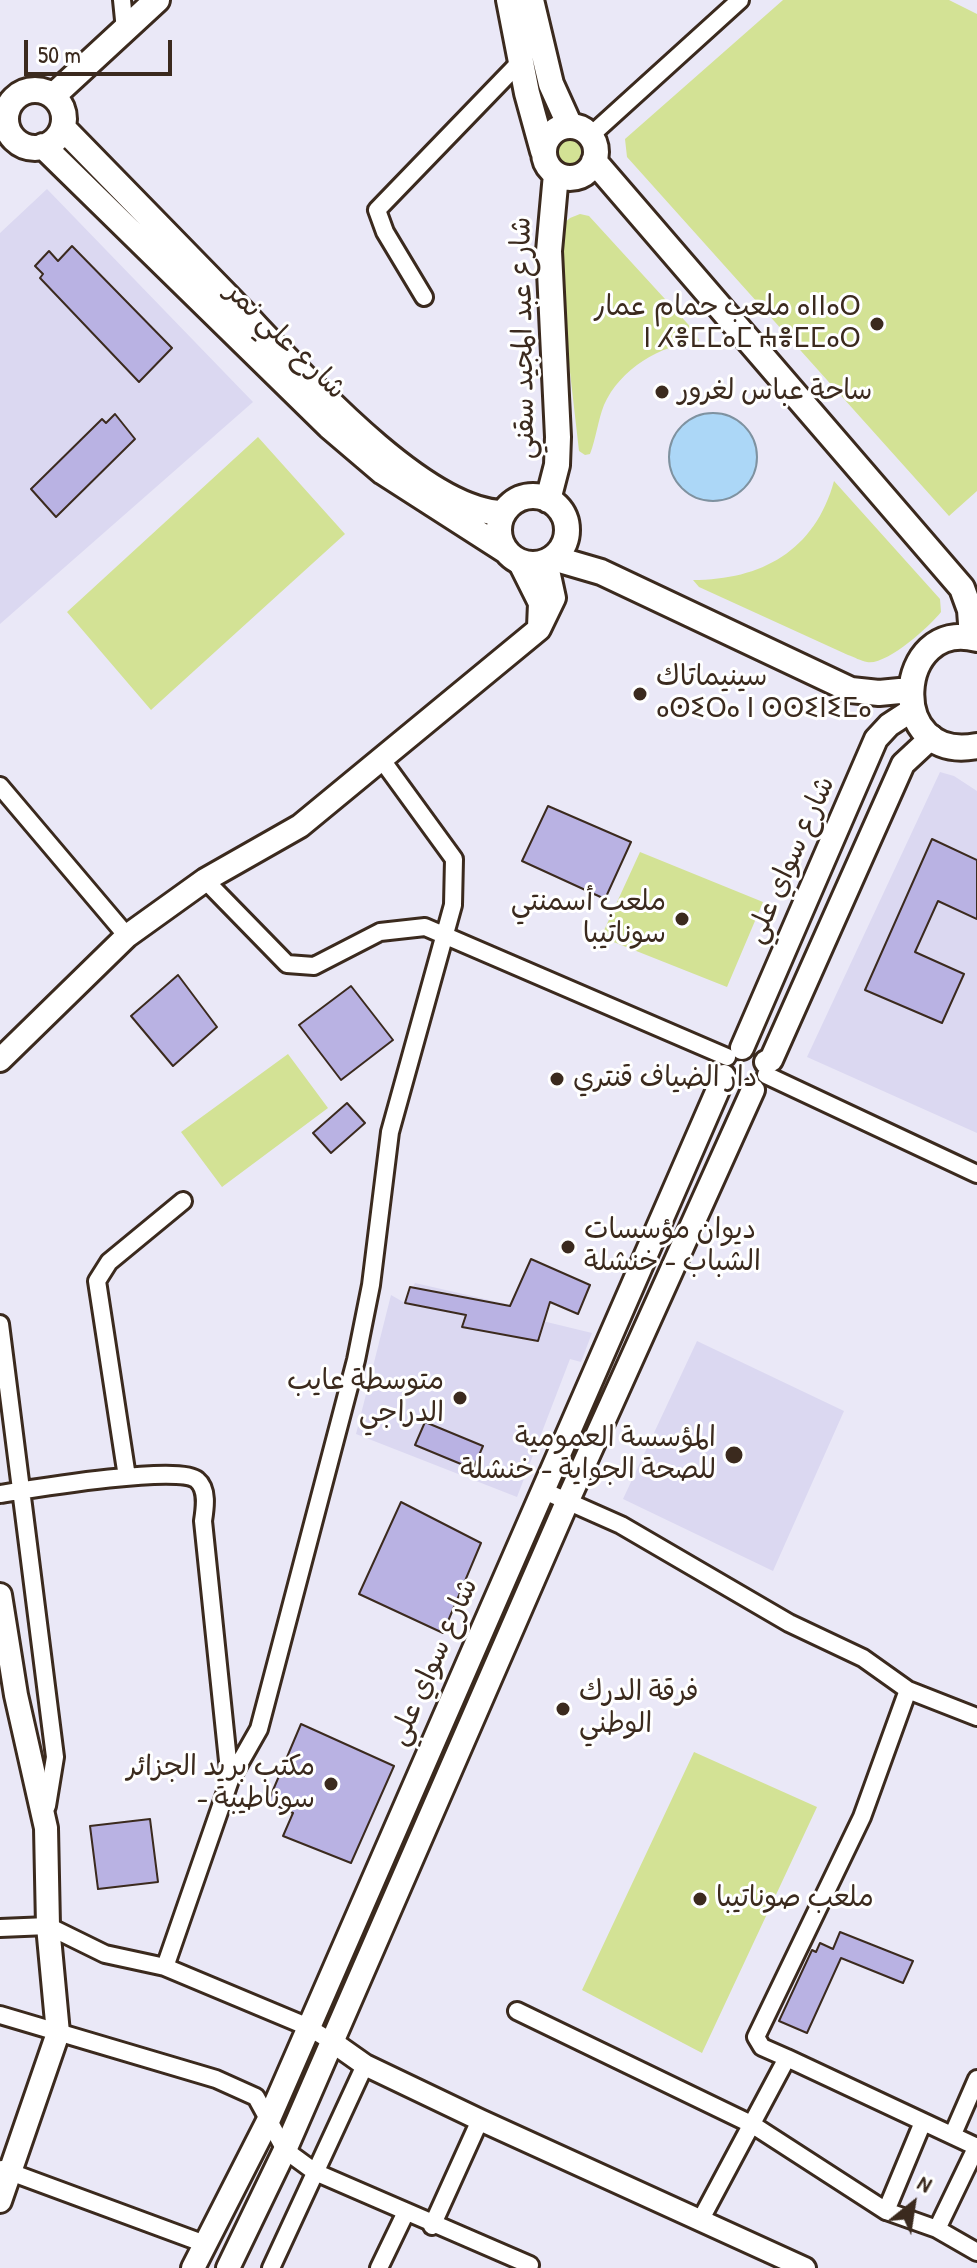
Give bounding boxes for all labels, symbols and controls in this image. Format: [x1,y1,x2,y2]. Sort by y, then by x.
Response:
scale bar [28,24,176,74]
text: 50 m [38,38,81,70]
street label: شارع عبد المجيد سقني [505,216,543,460]
street label: شارع علي نمر [218,275,352,407]
place label: ملعب حمام عمار ⴰⵏⵏⴰⵔ ⵏ ⵃⴻⵎⵎⴰⵎ ⵄⴻⵎⵎⴰⵔ [594,291,861,357]
marker: ملعب حمام عمار ⴰⵏⵏⴰⵔ ⵏ ⵃⴻⵎⵎⴰⵎ ⵄⴻⵎⵎⴰⵔ [868,315,886,333]
place label: ساحة عباس لغرور [678,375,873,409]
marker: ساحة عباس لغرور [653,383,671,401]
place label: سينيماتاك ⴰⵙⵉⵔⴰ ⵏ ⵙⵙⵉⵏⵉⵎⴰ [656,661,872,727]
marker: سينيماتاك ⴰⵙⵉⵔⴰ ⵏ ⵙⵙⵉⵏⵉⵎⴰ [631,685,649,703]
street label: شارع سواي علي [739,771,843,949]
place label: ملعب أسمنتي سوناتيبا [511,886,666,952]
marker: ملعب أسمنتي سوناتيبا [673,910,691,928]
place label: دار الضياف قنتري [573,1062,757,1096]
marker: دار الضياف قنتري [548,1070,566,1088]
place label: ديوان مؤسسات الشباب - خنشلة [584,1214,761,1280]
marker: ديوان مؤسسات الشباب - خنشلة [559,1238,577,1256]
place label: متوسطة عايب الدراجي [287,1365,444,1431]
marker: متوسطة عايب الدراجي [451,1389,469,1407]
place label: المؤسسة العمومية للصحة الجواية - خنشلة [460,1422,716,1488]
marker: المؤسسة العمومية للصحة الجواية - خنشلة [723,1444,745,1466]
street label: شارع سواي علي [382,1573,486,1751]
place label: فرقة الدرك الوطني [579,1676,699,1742]
marker: فرقة الدرك الوطني [554,1700,572,1718]
place label: مكتب بريد الجزائر - سوناطيبة [127,1751,315,1817]
marker: مكتب بريد الجزائر - سوناطيبة [322,1775,340,1793]
place label: ملعب صوناتيبا [716,1882,874,1916]
marker: ملعب صوناتيبا [691,1890,709,1908]
north arrow [873,2164,953,2244]
text: N [912,2167,938,2199]

